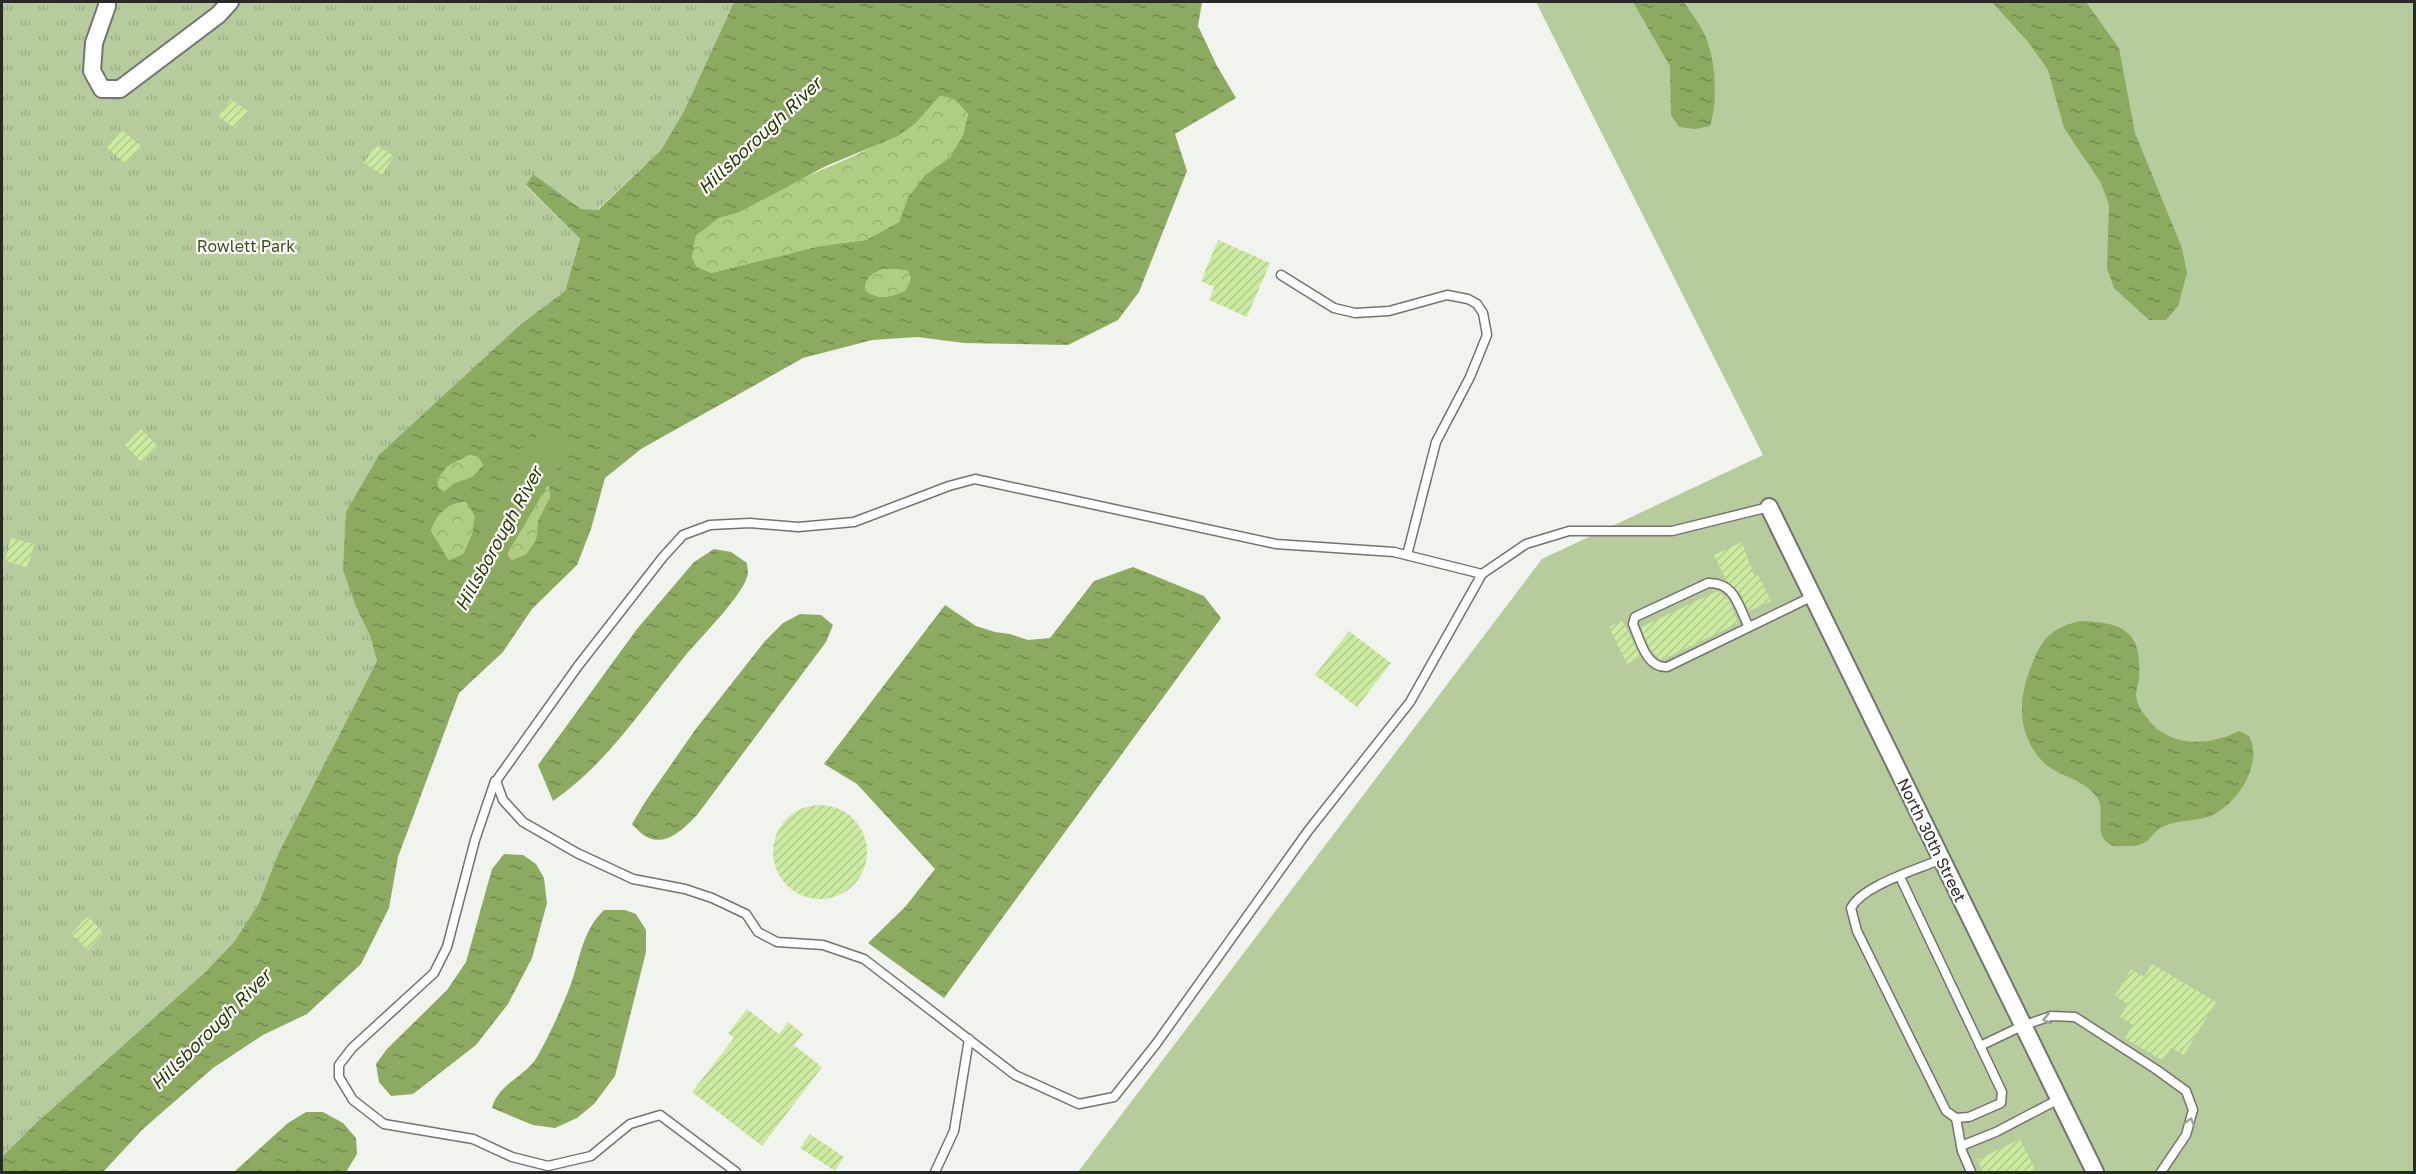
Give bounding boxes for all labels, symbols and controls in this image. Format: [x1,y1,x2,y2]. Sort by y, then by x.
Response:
water label: Hillsborough River [693,70,828,198]
park label: Rowlett Park [197,236,295,256]
water label: Hillsborough River [450,460,548,614]
street label: North 30th Street [1893,775,1971,905]
water label: Hillsborough River [146,963,277,1094]
one-way arrow [2042,1012,2052,1025]
one-way arrow [2183,1117,2195,1128]

